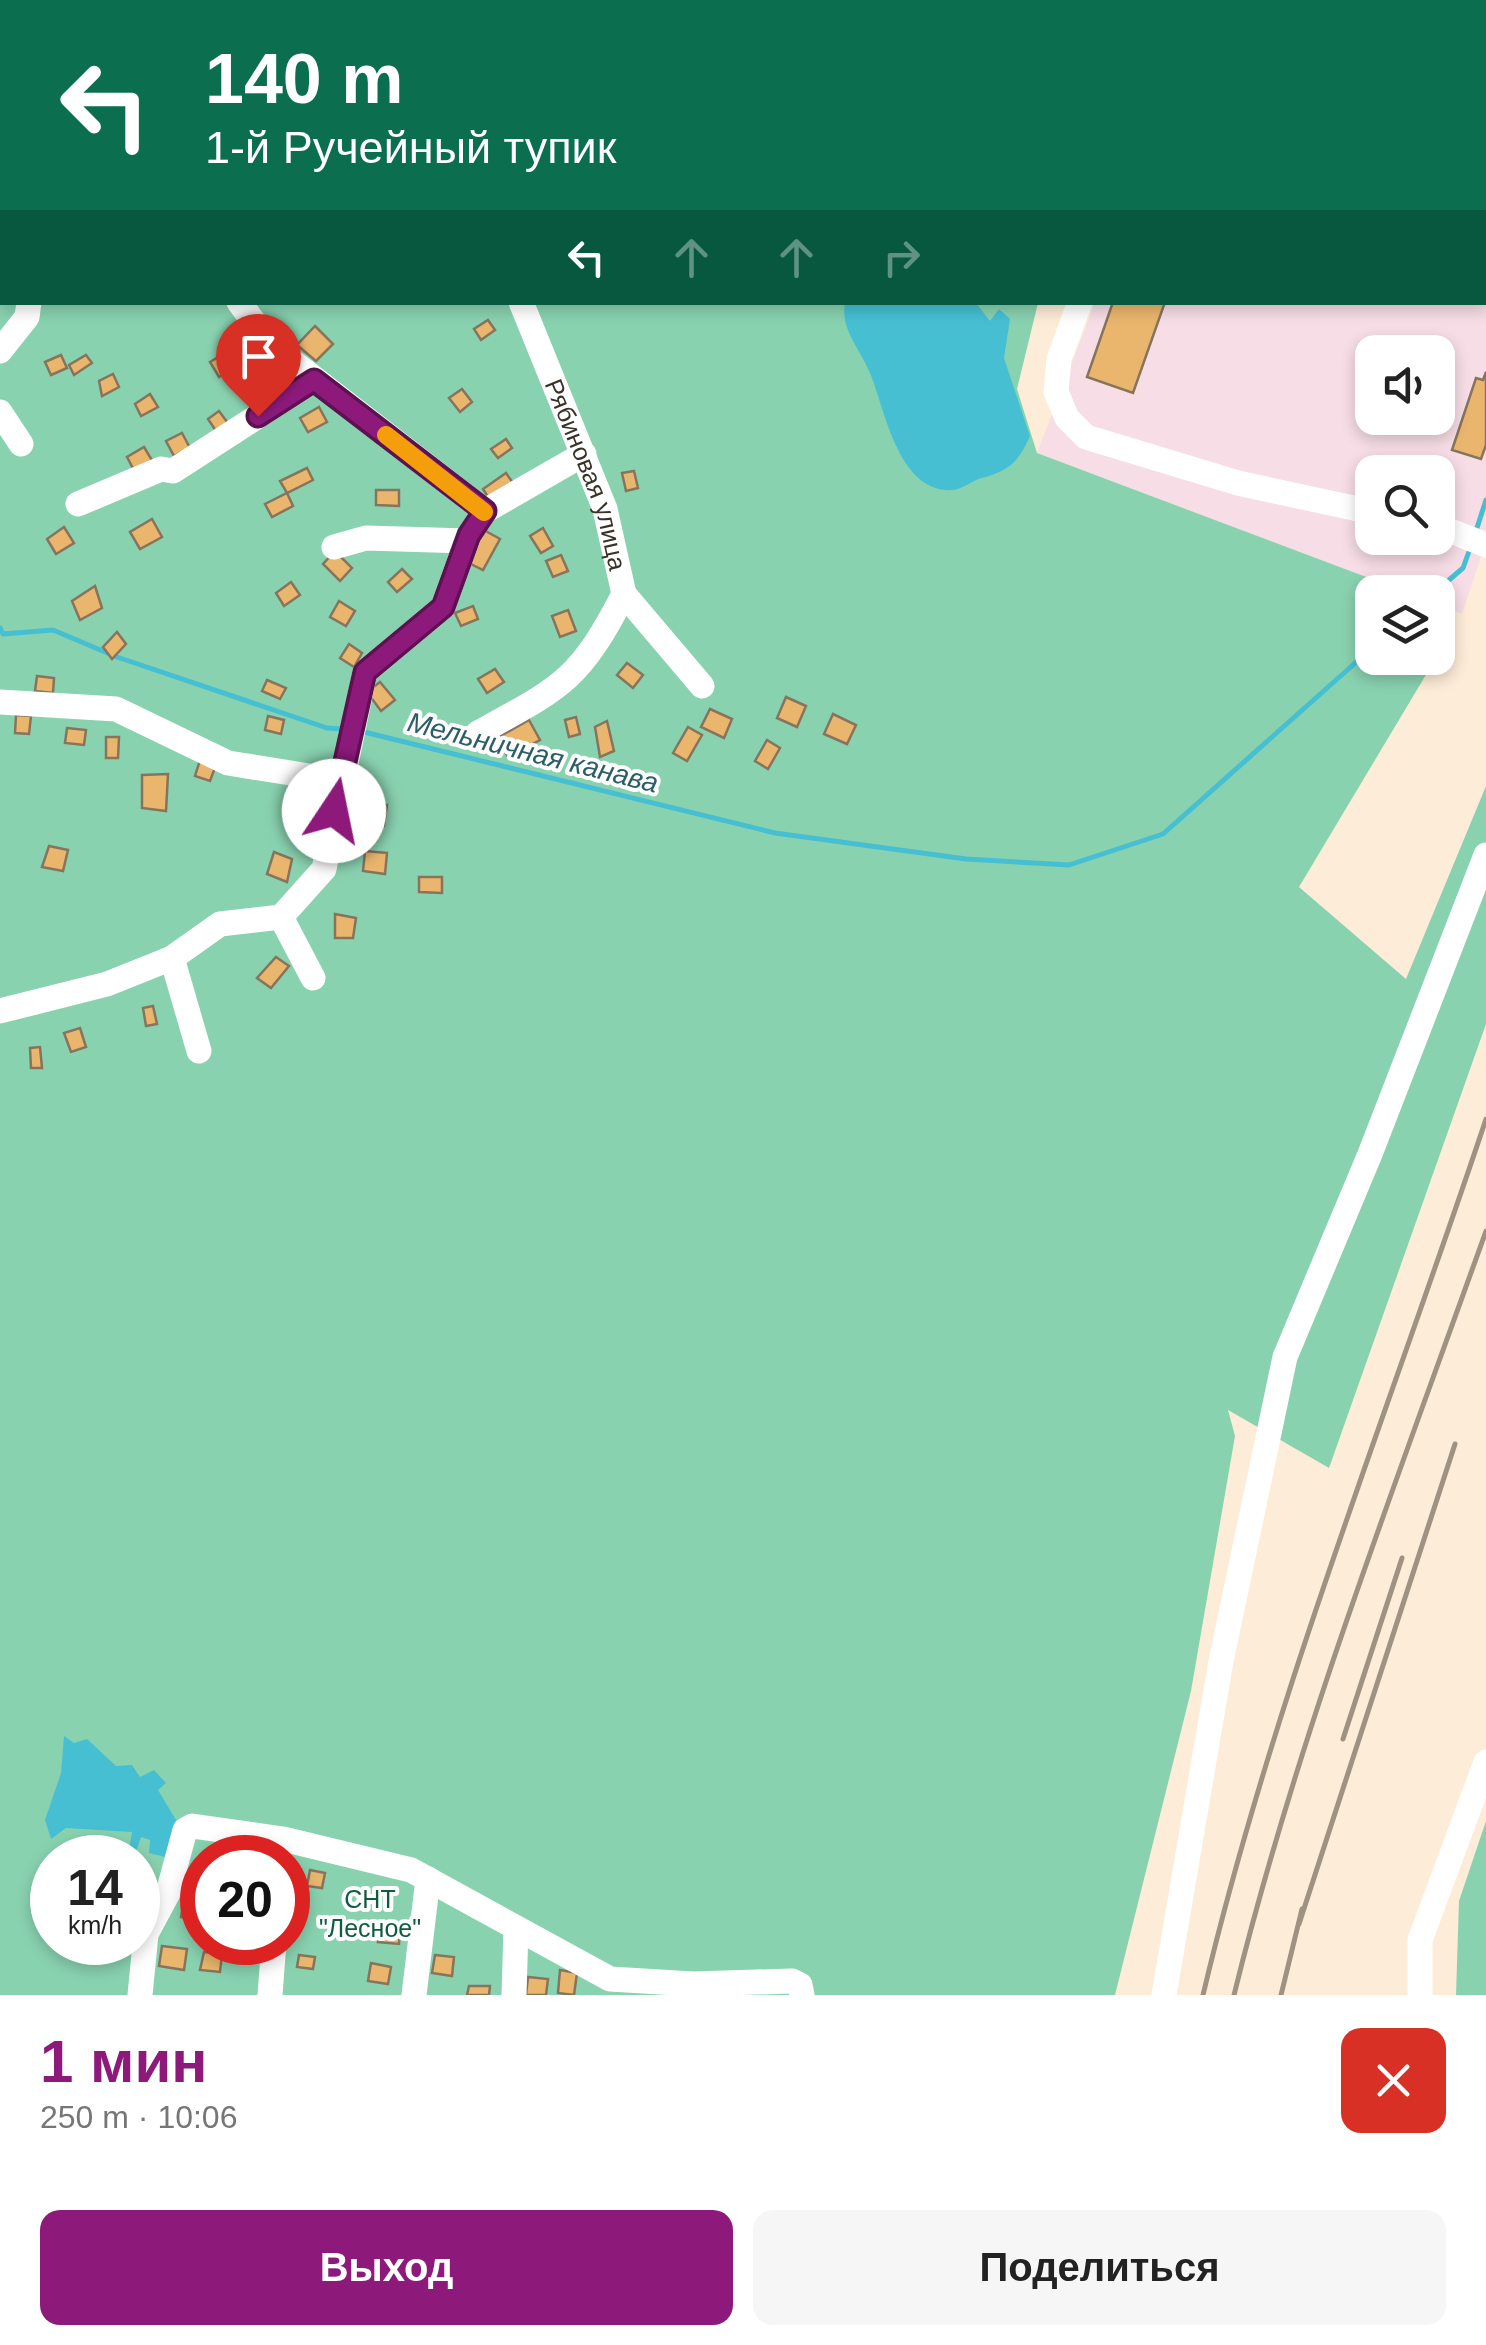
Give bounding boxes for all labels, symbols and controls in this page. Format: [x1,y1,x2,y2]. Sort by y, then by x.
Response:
icon: left [40,40,170,170]
text: 140 m [205,40,403,118]
text: 1-й Ручейный тупик [205,122,616,173]
icon: left [559,230,614,285]
icon: ahead [664,230,719,285]
icon: ahead [769,230,824,285]
icon: right [874,230,929,285]
pin [216,314,301,417]
icon: arrive [231,329,286,384]
map controls [1355,335,1455,675]
button: sound [1355,335,1455,435]
street label: Рябиновая улица [540,375,632,573]
button: search [1355,455,1455,555]
button: layers [1355,575,1455,675]
water label: Мельничная канава [404,706,661,799]
position arrow [282,759,386,863]
speed limit sign: 20 [180,1835,310,1965]
text: 14 [67,1860,123,1916]
park label: СНТ "Лесное" [319,1885,421,1942]
text: km/h [68,1911,122,1939]
text: 1 мин [40,2028,208,2095]
button: close [1341,2028,1446,2133]
text: 250 m · 10:06 [40,2099,237,2135]
button: Выход [40,2210,733,2325]
button: Поделиться [753,2210,1446,2325]

